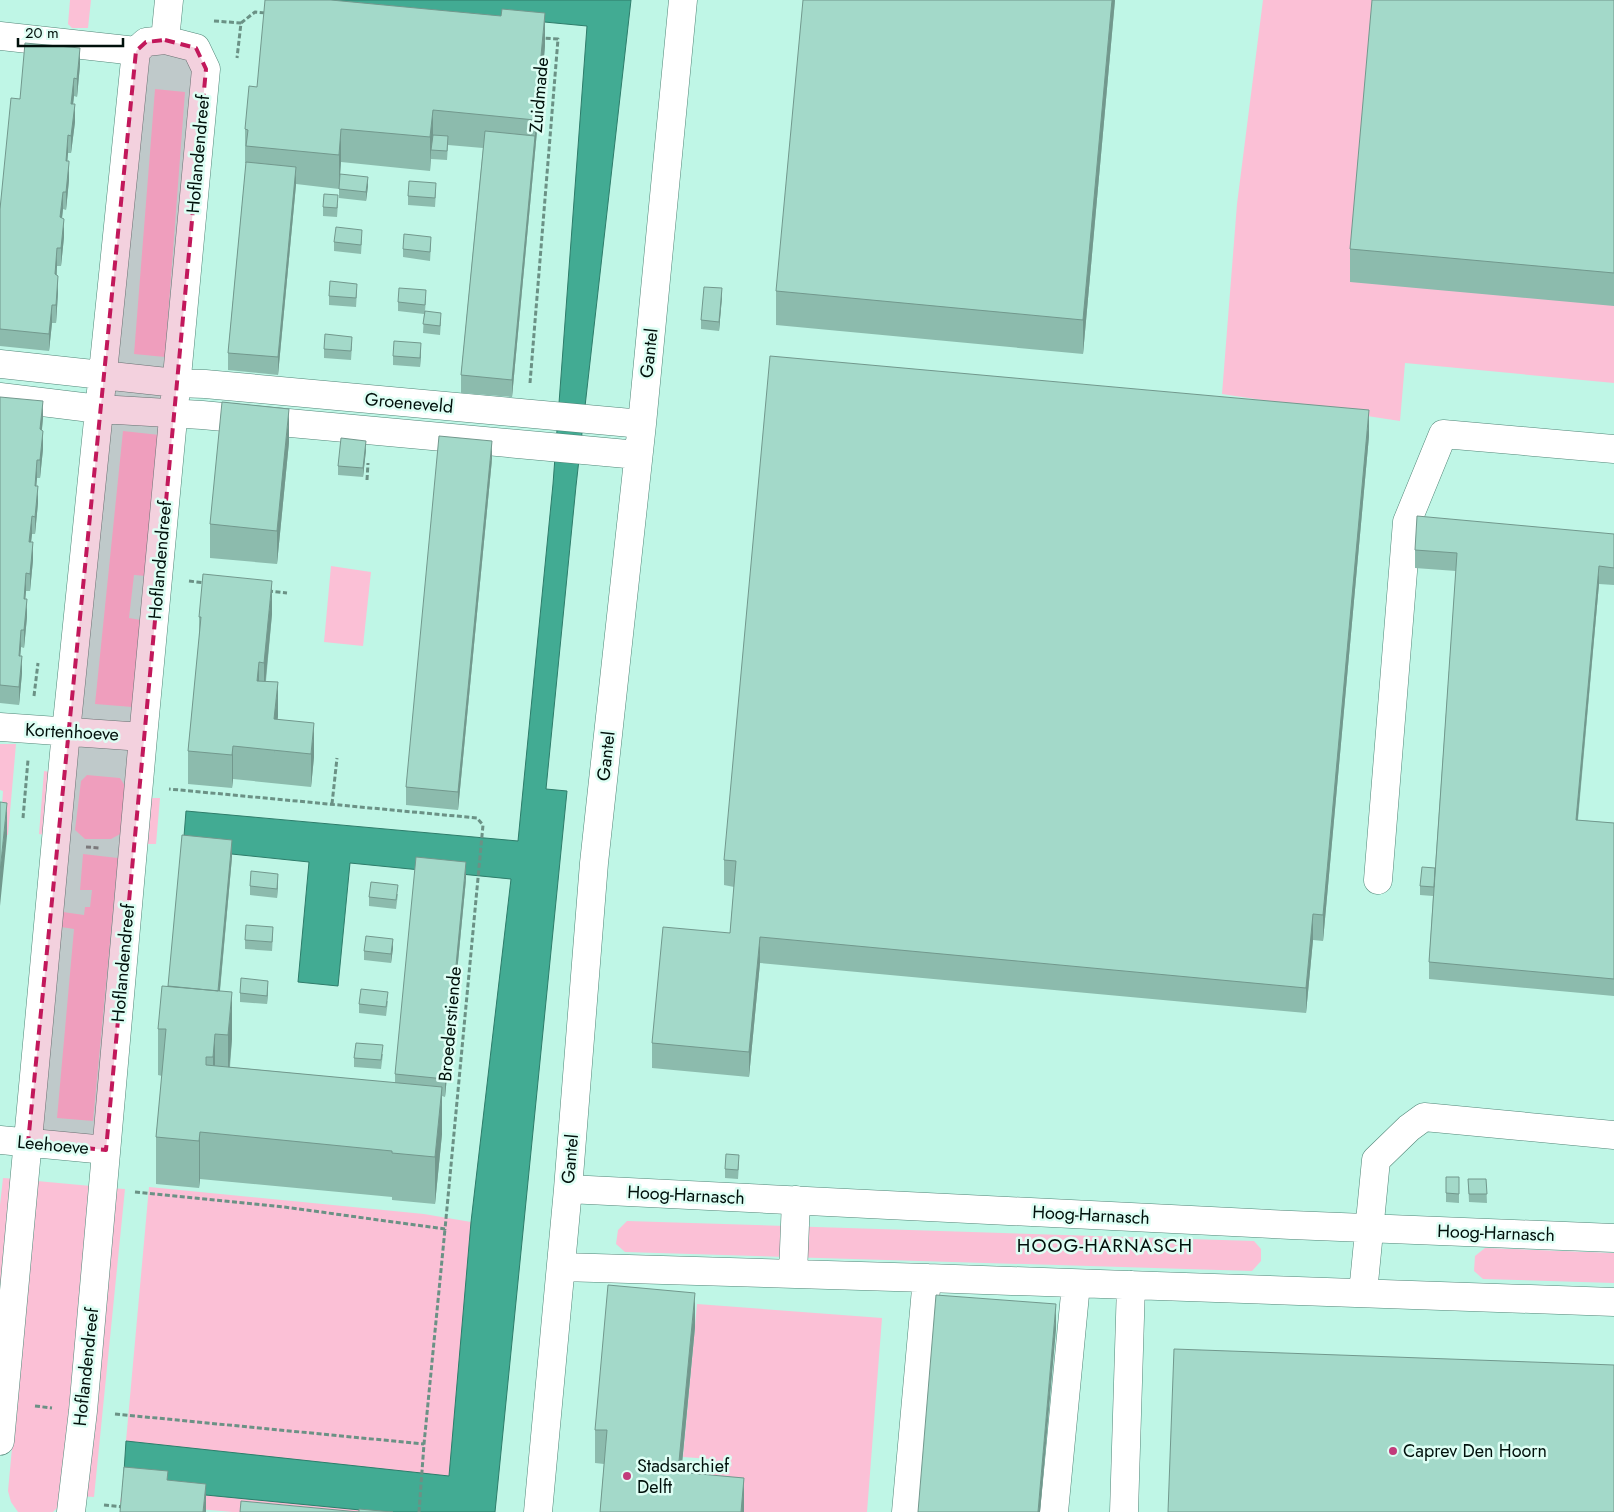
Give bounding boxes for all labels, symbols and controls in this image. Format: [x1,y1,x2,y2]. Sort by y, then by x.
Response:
scale bar [18,15,122,47]
text: 20 m [25,22,59,44]
street label: Zuidmade [523,56,555,134]
street label: Hoflandendreef [180,93,216,214]
street label: Gantel [633,327,665,379]
street label: Groeneveld [364,386,454,420]
street label: Hoflandendreef [142,499,178,620]
street label: Kortenhoeve [24,717,120,747]
street label: Gantel [590,730,622,782]
street label: Hoflandendreef [105,902,141,1023]
street label: Broederstiende [432,965,468,1083]
street label: Leehoeve [16,1129,90,1161]
street label: Gantel [555,1133,585,1185]
street label: Hoog-Harnasch [627,1179,745,1211]
street label: Hoog-Harnasch [1032,1199,1150,1231]
street label: Hoog-Harnasch [1437,1218,1555,1248]
district label: HOOG-HARNASCH [1017,1232,1193,1259]
street label: Hoflandendreef [67,1306,105,1428]
place label: Caprev Den Hoorn [1403,1438,1547,1464]
marker: Caprev Den Hoorn [1387,1445,1399,1457]
place label: Stadsarchief Delft [637,1453,730,1500]
marker: Stadsarchief Delft [621,1470,633,1482]

